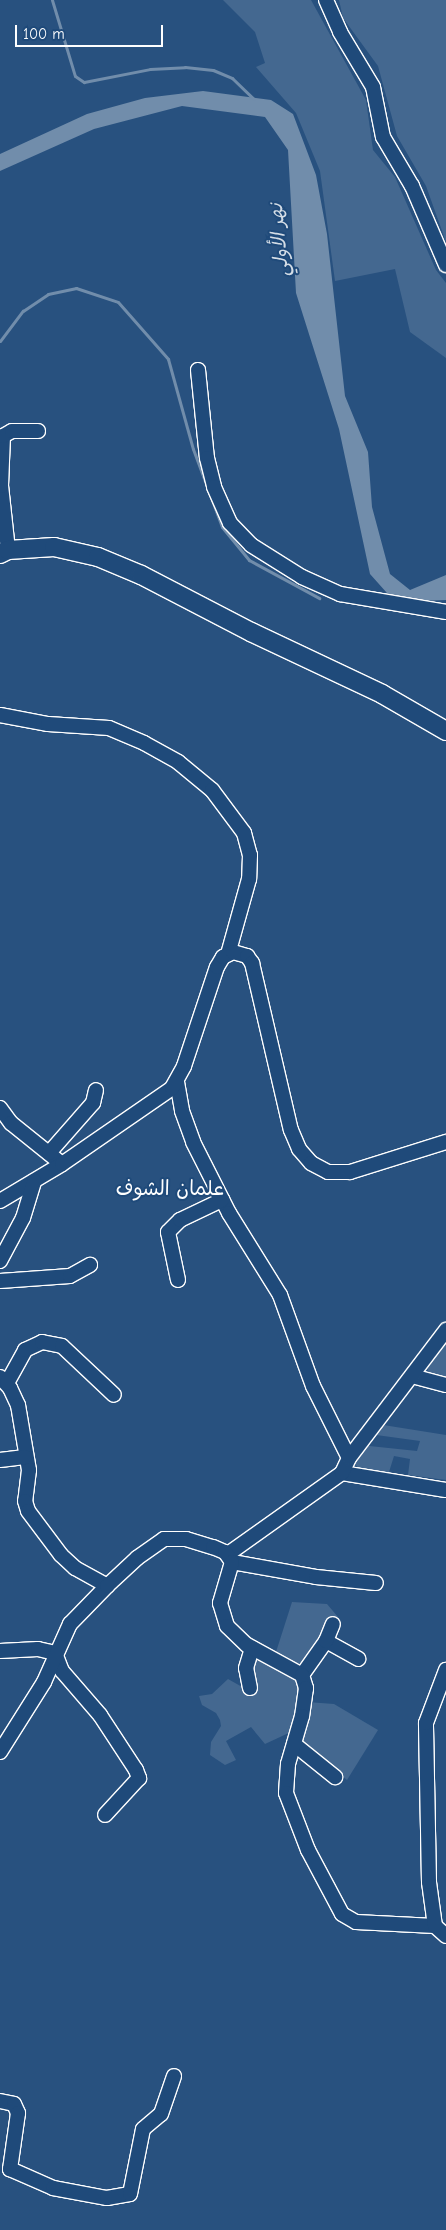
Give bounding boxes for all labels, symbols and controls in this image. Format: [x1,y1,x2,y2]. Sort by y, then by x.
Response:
scale bar [18,15,165,47]
text: 100 m [23,25,65,43]
water label: نهر الأولي [265,203,295,277]
district label: علمان الشوف [116,1176,224,1200]

